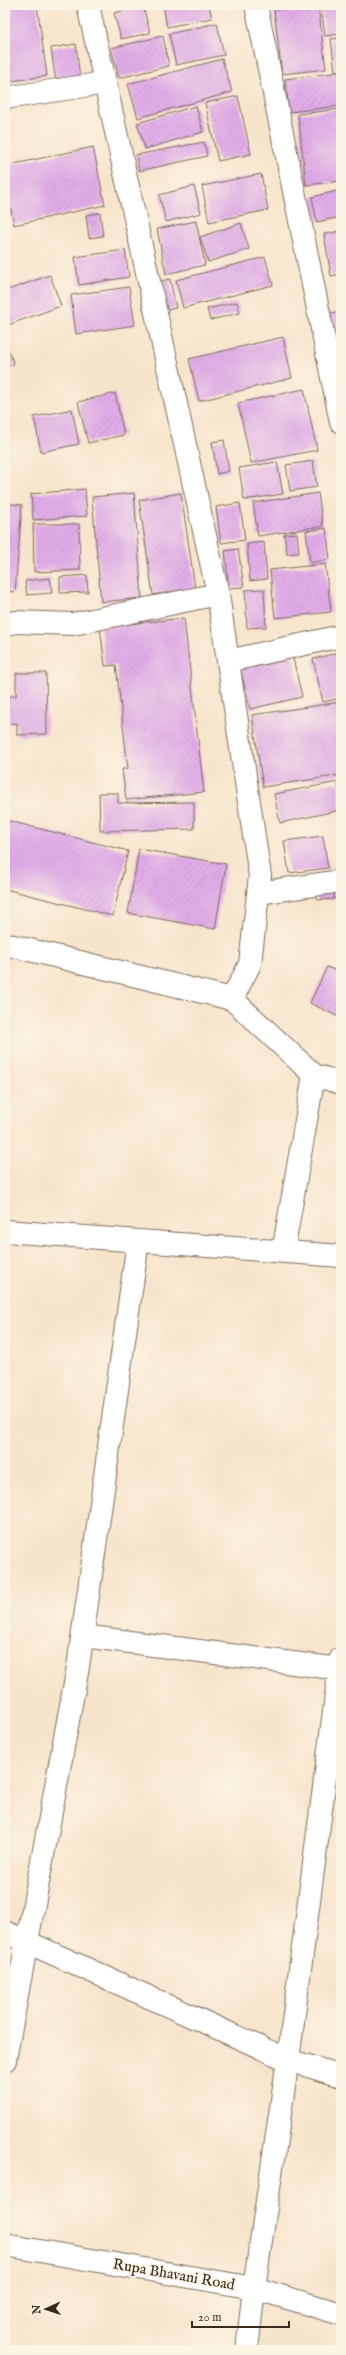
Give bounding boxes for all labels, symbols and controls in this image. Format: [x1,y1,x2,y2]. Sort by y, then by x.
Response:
street label: Rupa Bhavani Road [111,2254,237,2295]
north arrow [26,2289,66,2329]
scale bar [192,2303,289,2329]
text: N [30,2304,44,2316]
text: 20 m [198,2310,221,2325]

